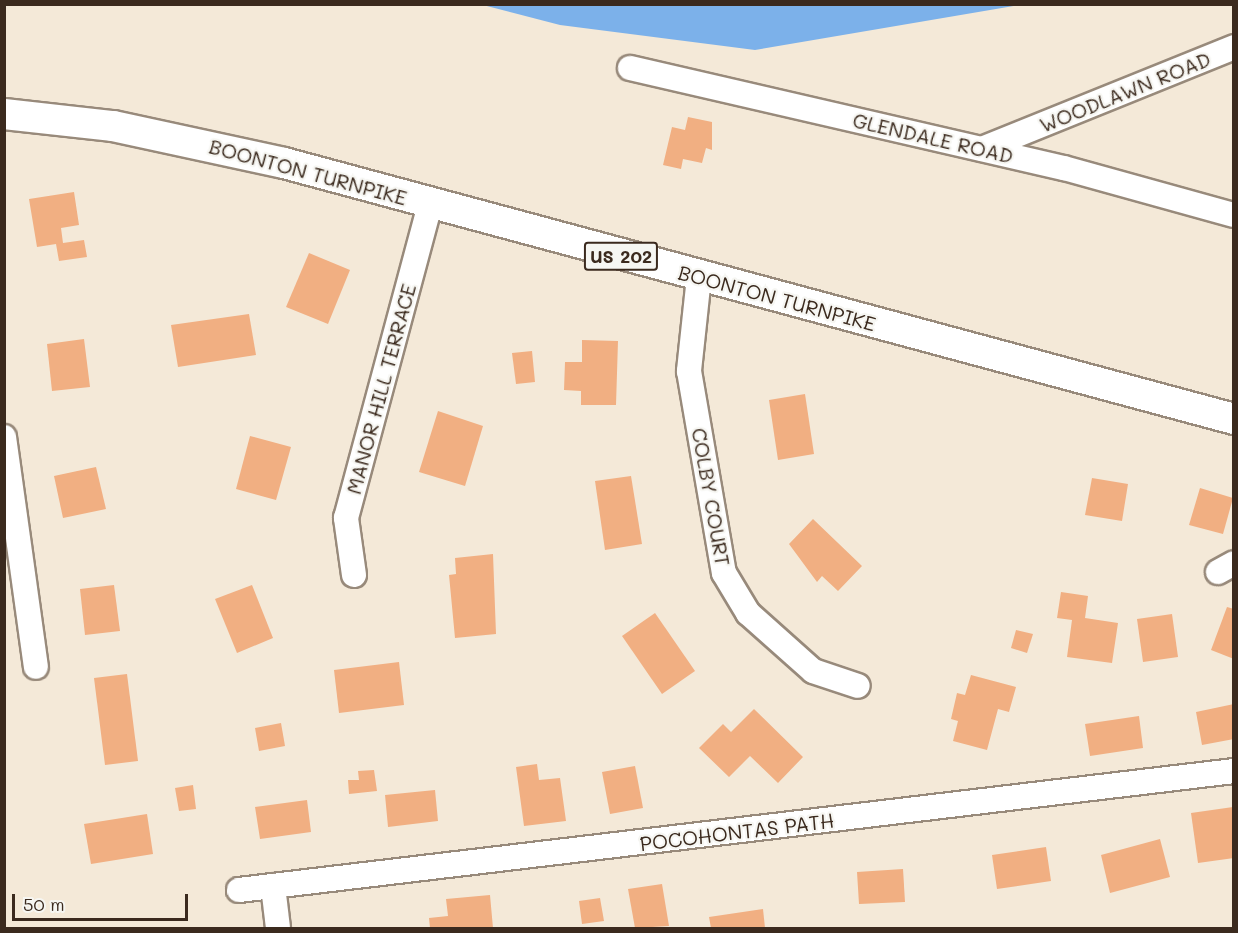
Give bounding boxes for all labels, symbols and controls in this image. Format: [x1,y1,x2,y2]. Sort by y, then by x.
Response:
street label: WOODLAWN ROAD [1036,47,1214,137]
street label: GLENDALE ROAD [851,108,1015,168]
street label: BOONTON TURNPIKE [207,134,409,210]
road number: US 202 [584,241,658,271]
street label: BOONTON TURNPIKE [676,260,878,336]
street label: MANOR HILL TERRACE [341,281,421,497]
street label: COLBY COURT [687,426,735,568]
street label: POCOHONTAS PATH [638,808,836,856]
scale bar [15,882,190,920]
text: 50 m [23,892,65,916]

